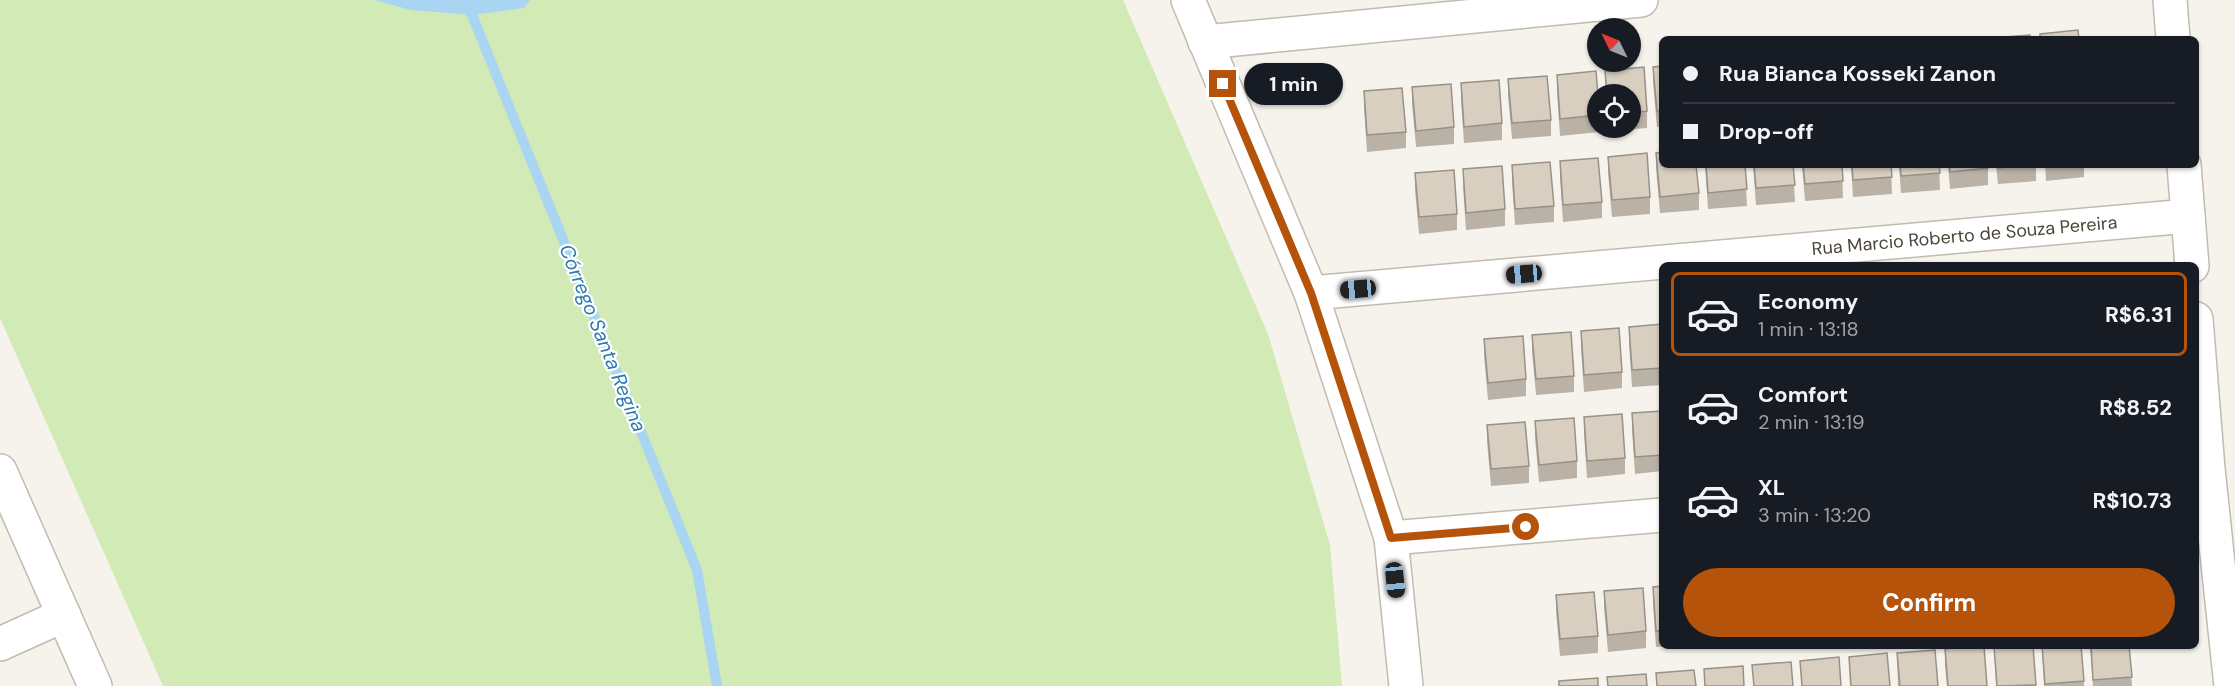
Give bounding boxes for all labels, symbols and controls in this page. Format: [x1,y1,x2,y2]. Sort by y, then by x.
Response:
north arrow [1587,18,1641,72]
map controls [1587,18,1641,138]
text: Rua Bianca Kosseki Zanon [1719,59,1996,88]
callout: 1 min [1244,63,1343,105]
route end [1209,70,1236,97]
text: 1 min [1269,71,1318,97]
button: locate [1587,84,1641,138]
text: Drop-off [1719,117,1814,146]
street label: Rua Marcio Roberto de Souza Pereira [1811,210,2118,261]
water label: Córrego Santa Regina [553,240,653,436]
car [1505,263,1543,285]
car [1339,278,1377,300]
icon: car [1686,287,1740,341]
text: Economy [1758,287,1858,316]
text: R$6.31 [2105,300,2172,329]
text: 1 min · 13:18 [1758,316,1859,342]
icon: car [1686,380,1740,434]
text: Comfort [1758,380,1848,409]
text: R$8.52 [2099,393,2172,422]
text: 2 min · 13:19 [1758,409,1864,435]
icon: car [1686,473,1740,527]
text: XL [1758,473,1785,502]
text: R$10.73 [2092,486,2172,515]
text: 3 min · 13:20 [1758,502,1871,528]
route start [1512,513,1539,540]
car [1384,561,1406,599]
button: Confirm [1683,568,2175,637]

